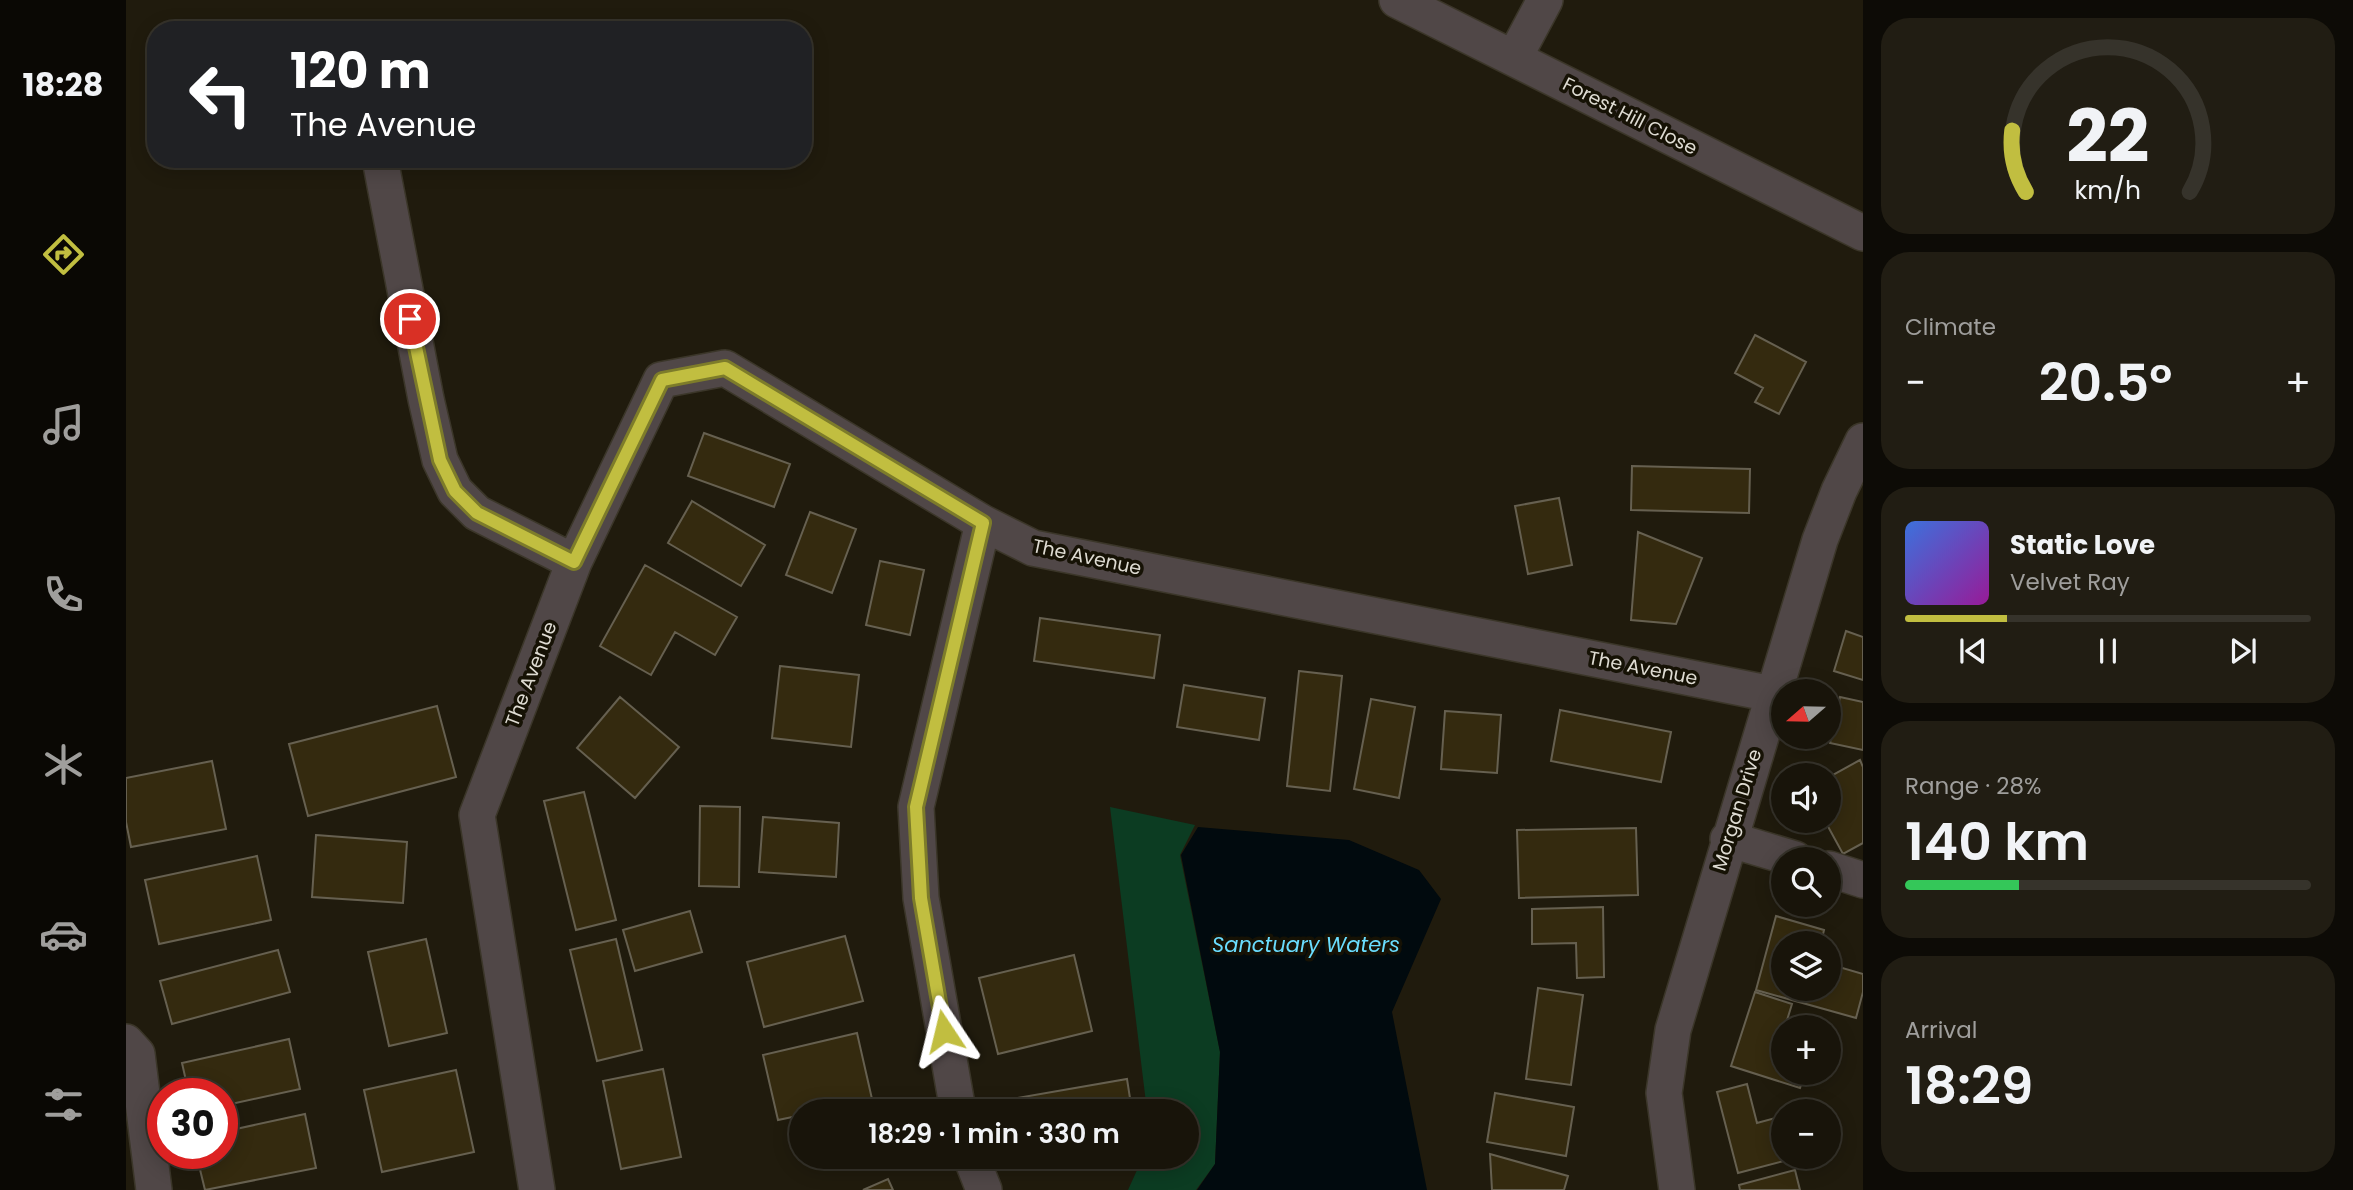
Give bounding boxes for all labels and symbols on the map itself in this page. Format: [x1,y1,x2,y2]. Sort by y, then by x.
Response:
street label: Forest Hill Close [1558,70,1702,162]
pin [380,289,440,349]
street label: The Avenue [1030,532,1144,582]
street label: The Avenue [499,618,563,730]
street label: The Avenue [1586,644,1700,692]
north arrow [1771,679,1841,749]
street label: Morgan Drive [1706,746,1768,874]
water label: Sanctuary Waters [1212,930,1400,959]
position arrow [907,994,981,1068]
speed limit sign: 30 [147,1078,238,1169]

